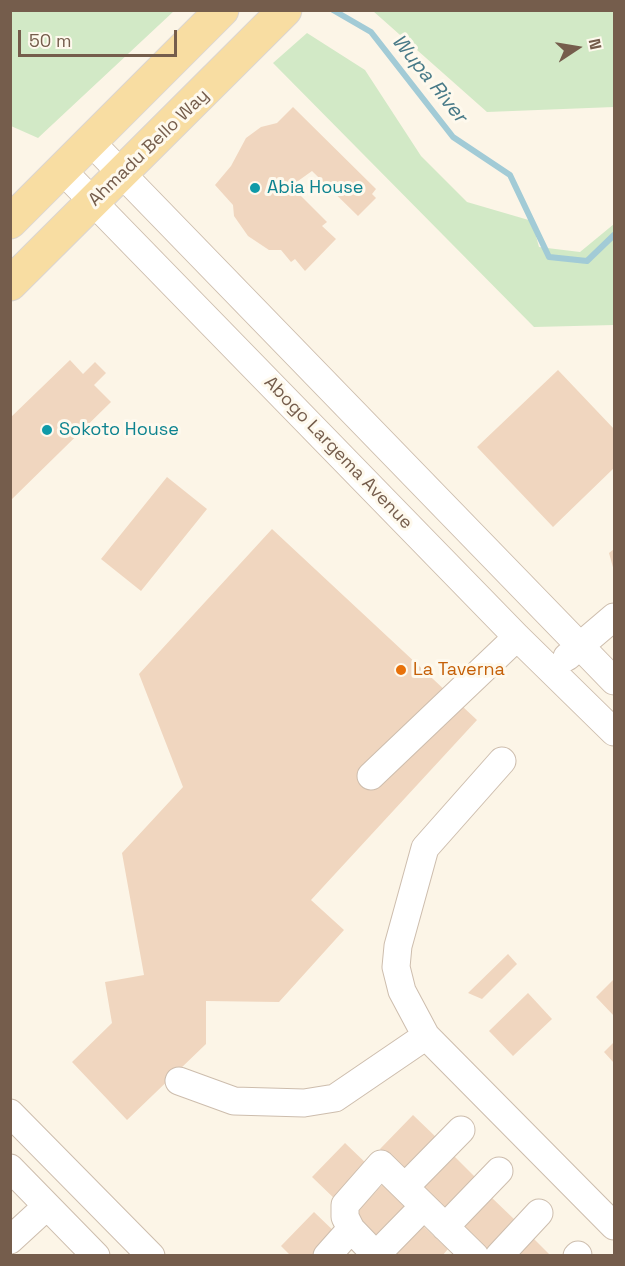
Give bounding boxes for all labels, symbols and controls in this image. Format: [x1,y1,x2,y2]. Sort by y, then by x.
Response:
scale bar [21,18,180,56]
north arrow [547,18,607,78]
text: 50 m [29,29,71,52]
water label: Wupa River [386,30,472,128]
text: N [584,37,606,52]
street label: Ahmadu Bello Way [84,85,214,211]
place label: Abia House [267,177,363,199]
marker: Abia House [248,181,262,195]
street label: Abogo Largema Avenue [259,372,417,534]
place label: Sokoto House [59,419,179,441]
marker: Sokoto House [40,423,54,437]
place label: La Taverna [413,659,505,681]
marker: La Taverna [394,663,408,677]

